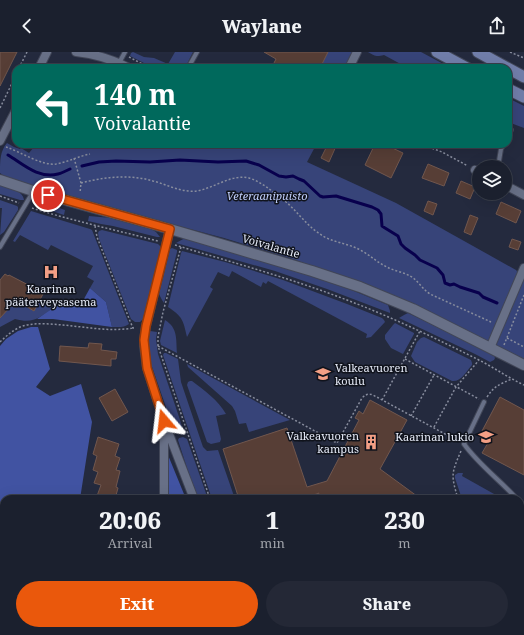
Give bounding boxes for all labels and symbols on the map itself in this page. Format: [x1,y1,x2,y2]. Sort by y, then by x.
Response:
pin [31,178,65,212]
park label: Veteraanipuisto [226,188,308,203]
street label: Voivalantie [241,230,302,261]
hospital icon: Kaarinan pääterveysasema [42,263,60,281]
place label: Kaarinan pääterveysasema [5,281,97,309]
place label: Valkeavuoren koulu [335,360,408,388]
school or university icon: Valkeavuoren koulu [314,365,332,383]
position arrow [143,400,185,442]
place label: Valkeavuoren kampus [286,428,359,456]
school or university icon: Kaarinan lukio [477,428,495,446]
place label: Kaarinan lukio [395,429,474,444]
building icon: Valkeavuoren kampus [362,433,380,451]

